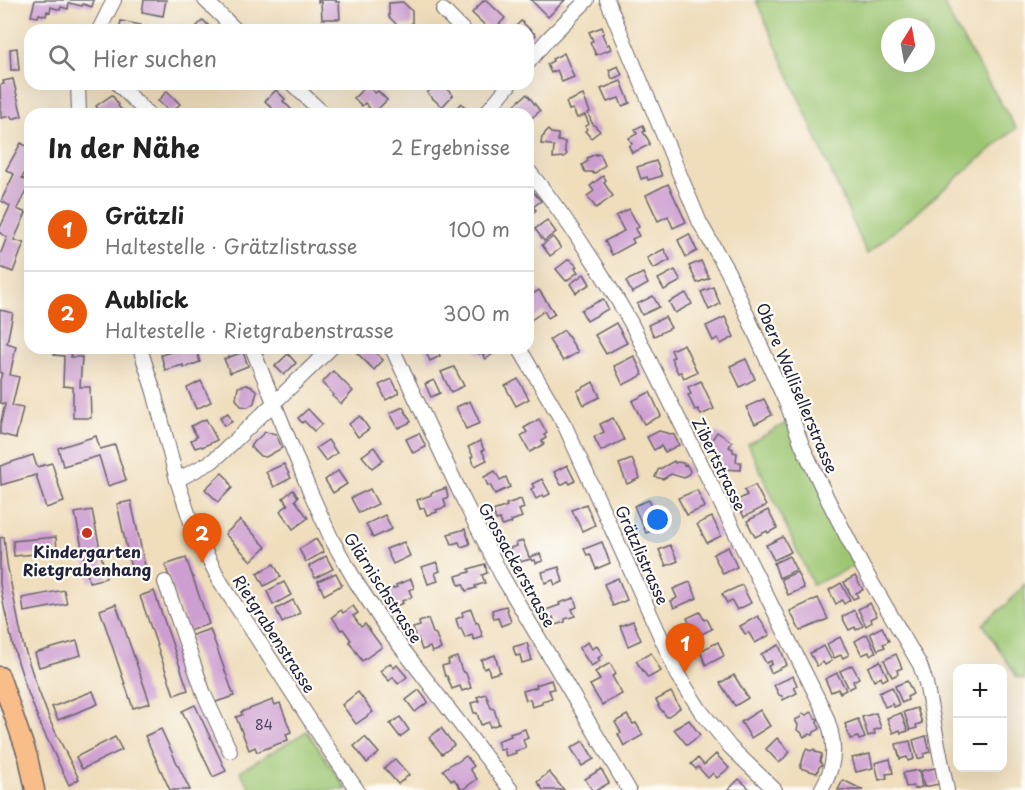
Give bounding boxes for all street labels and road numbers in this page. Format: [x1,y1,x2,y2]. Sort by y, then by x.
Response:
street label: Obere Wallisellerstrasse [751,299,845,477]
street label: Zibertstrasse [687,413,753,514]
street label: Grossackerstrasse [473,498,562,631]
street label: Grätzlistrasse [610,501,676,608]
street label: Glärnischstrasse [339,527,429,648]
street label: Rietgrabenstrasse [228,570,322,697]

